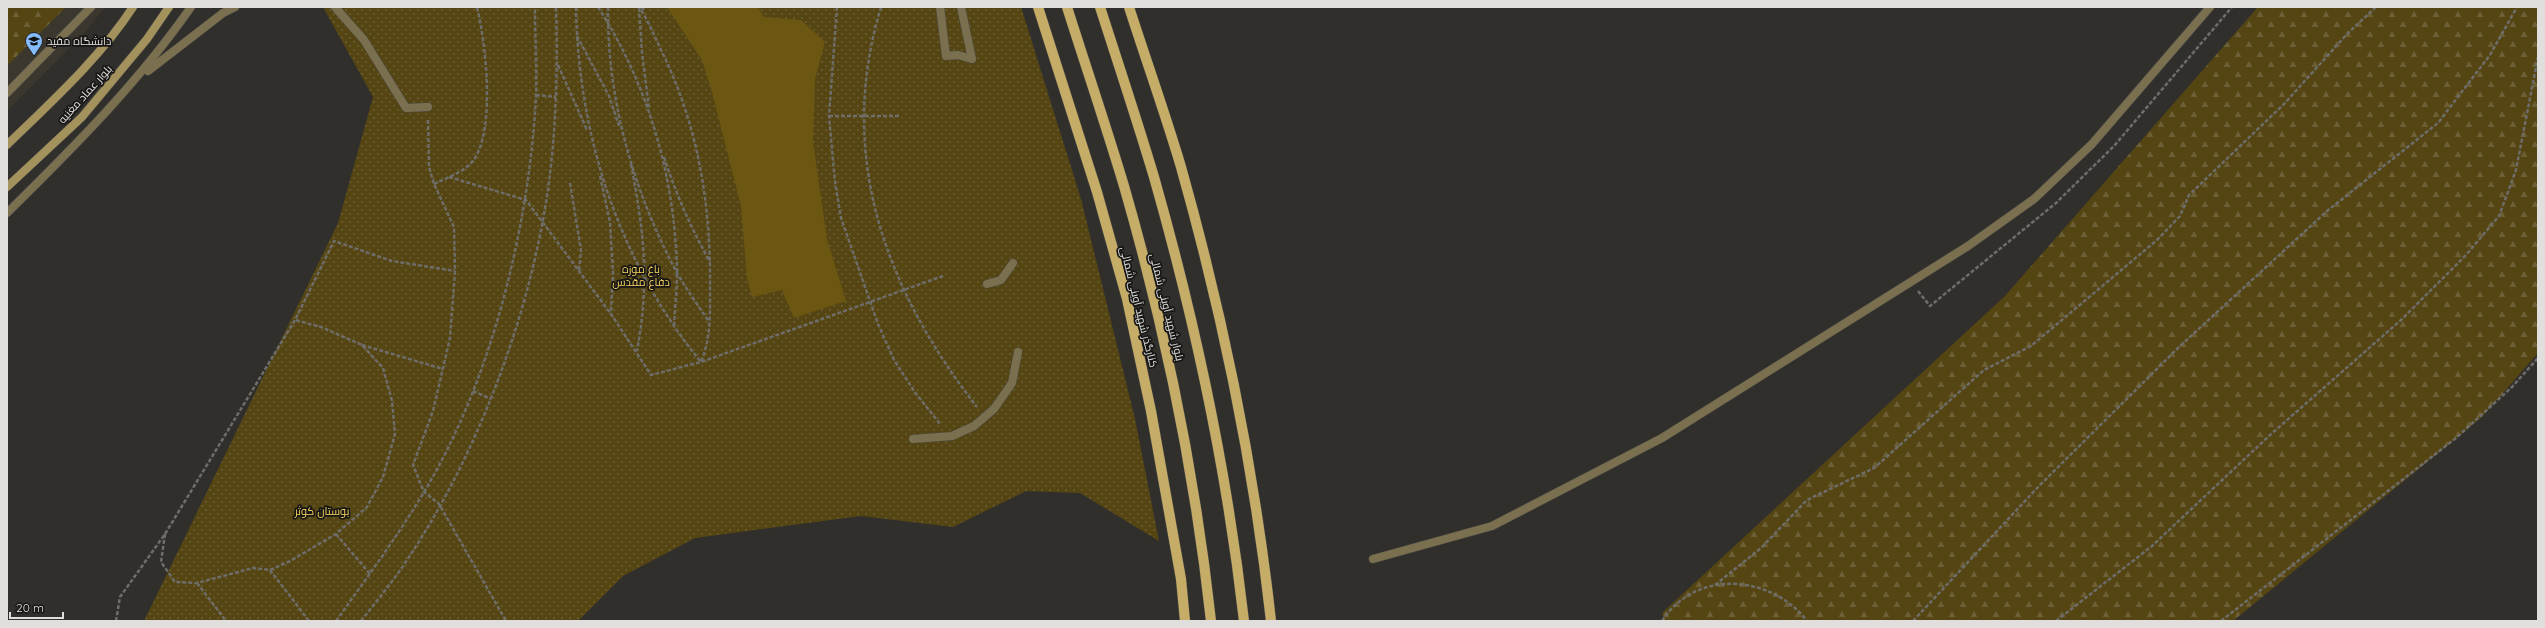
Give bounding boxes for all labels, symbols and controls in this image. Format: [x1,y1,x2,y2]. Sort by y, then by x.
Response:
school or university icon: دانشگاه مفید [24,31,44,56]
place label: دانشگاه مفید [47,34,111,48]
street label: بلوار عماد مغنیه [55,62,115,126]
street label: کنارگذر شهید آوینی شمالی [1117,245,1161,369]
street label: بلوار شهید آوینی شمالی [1147,252,1187,362]
park label: باغ موزه دفاع مقدس [612,262,670,290]
park label: بوستان کوثر [294,504,349,518]
scale bar [10,594,63,620]
text: 20 m [16,600,44,615]

